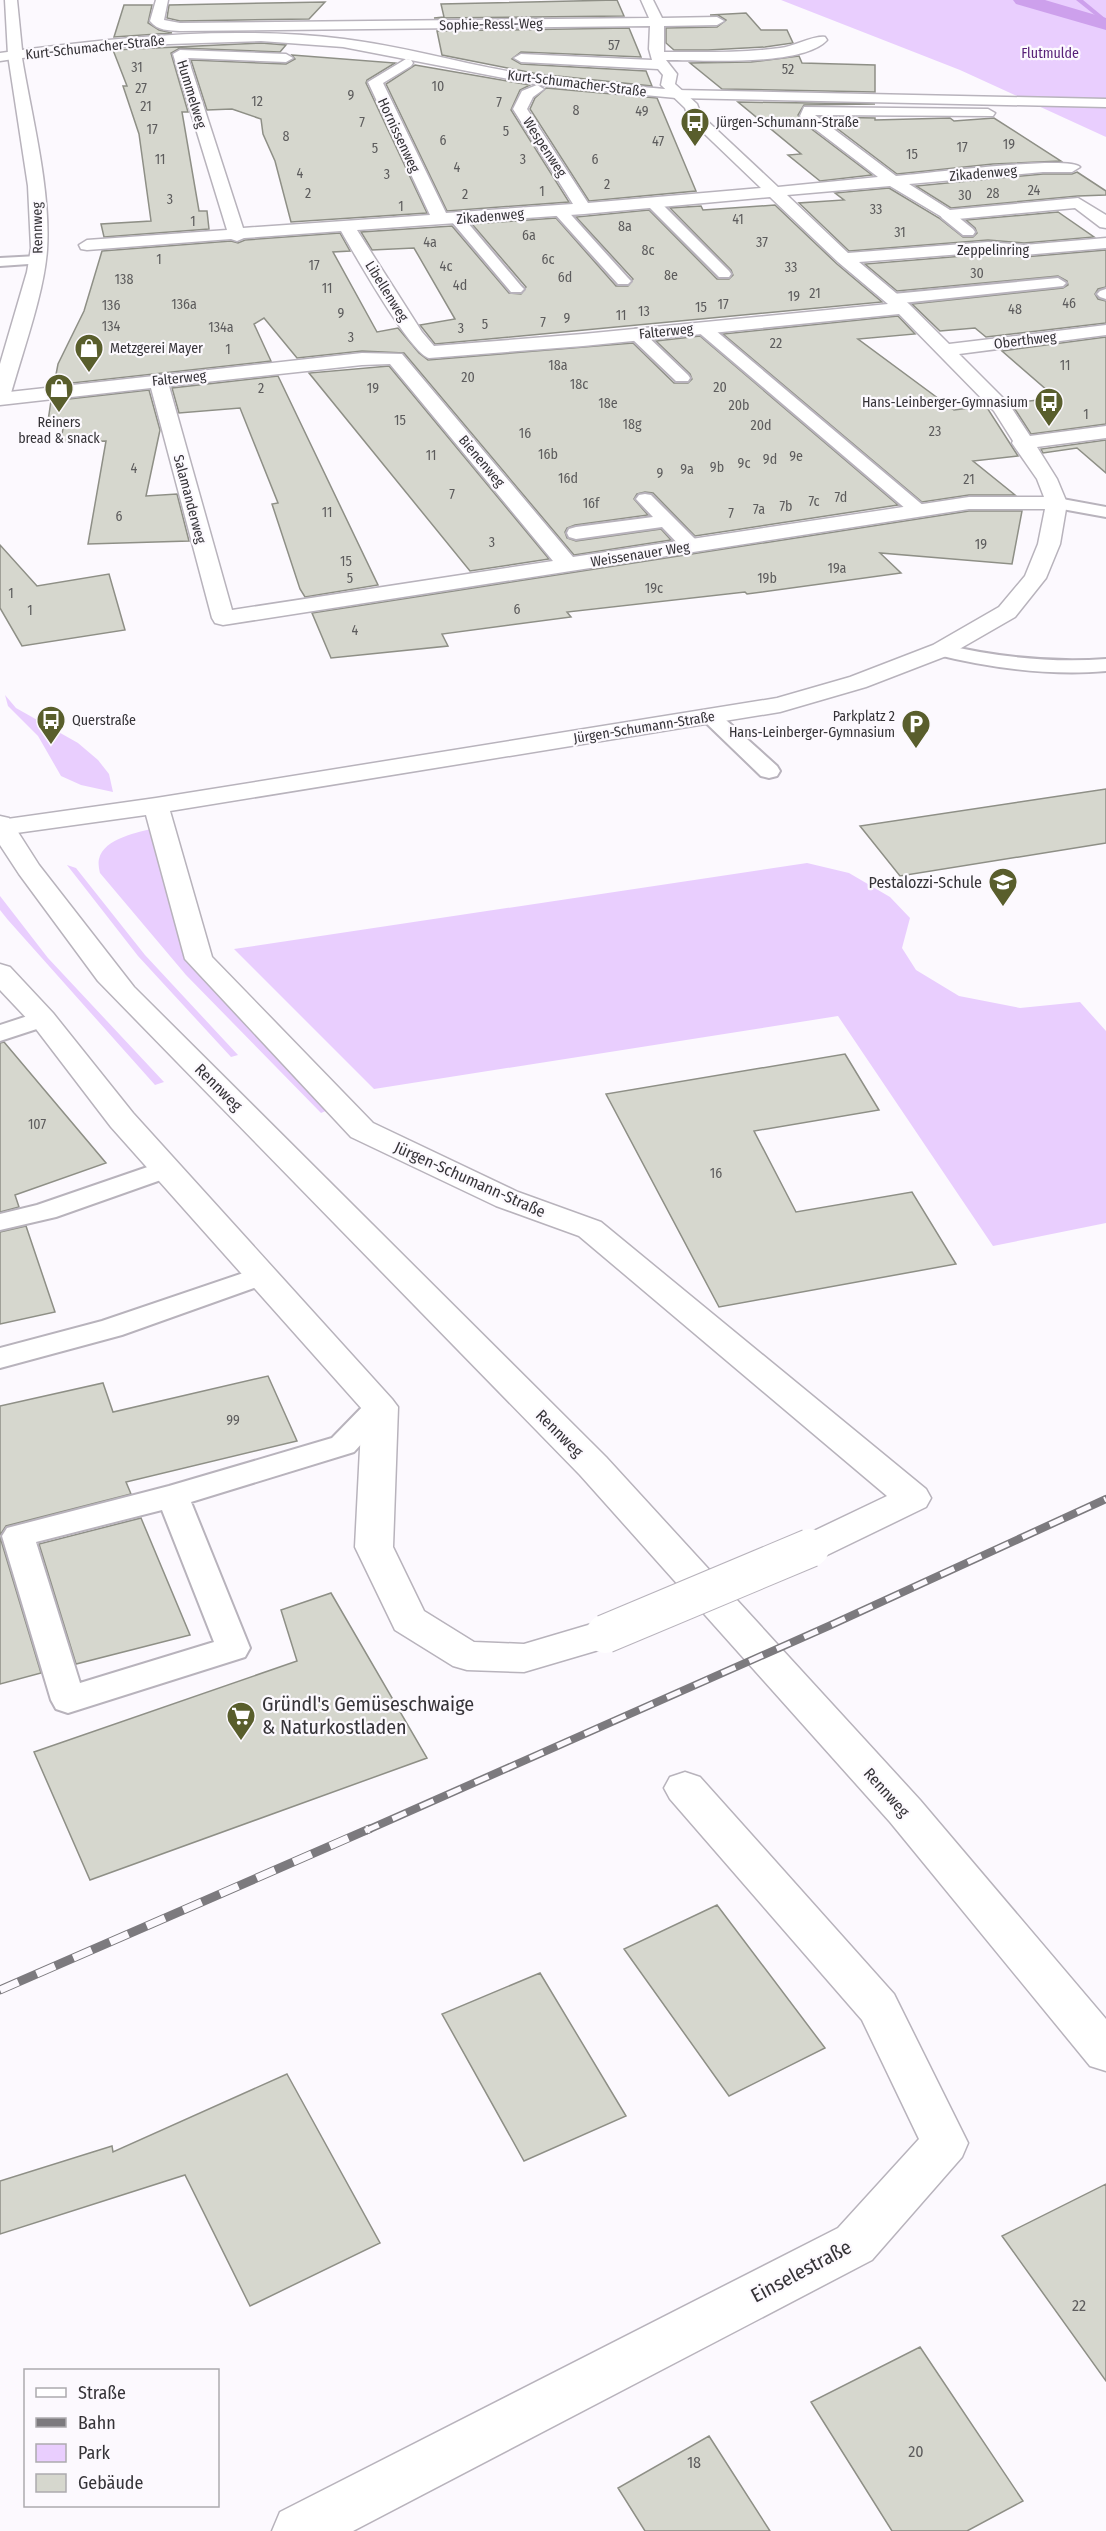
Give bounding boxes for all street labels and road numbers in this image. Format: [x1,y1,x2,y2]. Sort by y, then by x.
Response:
street label: Sophie-Ressl-Weg [439,15,543,34]
street label: Kurt-Schumacher-Straße [25,32,166,63]
street label: Hummelweg [173,58,210,131]
street label: Kurt-Schumacher-Straße [506,67,647,100]
street label: Hornissenweg [374,95,423,176]
street label: Wespenweg [519,114,570,181]
street label: Zikadenweg [949,162,1018,185]
street label: Rennweg [29,202,46,254]
street label: Zikadenweg [456,205,525,228]
street label: Zeppelinring [957,242,1029,259]
street label: Libellenweg [361,258,412,325]
street label: Falterweg [638,320,694,343]
street label: Oberthweg [993,328,1058,353]
street label: Falterweg [151,367,207,390]
street label: Bienenweg [455,432,508,491]
street label: Salamanderweg [170,453,210,546]
street label: Weissenauer Weg [589,538,691,571]
street label: Jürgen-Schumann-Straße [572,708,716,747]
street label: Rennweg [191,1060,247,1115]
street label: Jürgen-Schumann-Straße [391,1138,548,1221]
street label: Rennweg [532,1406,588,1461]
street label: Rennweg [860,1764,914,1821]
street label: Einselestraße [747,2235,855,2307]

